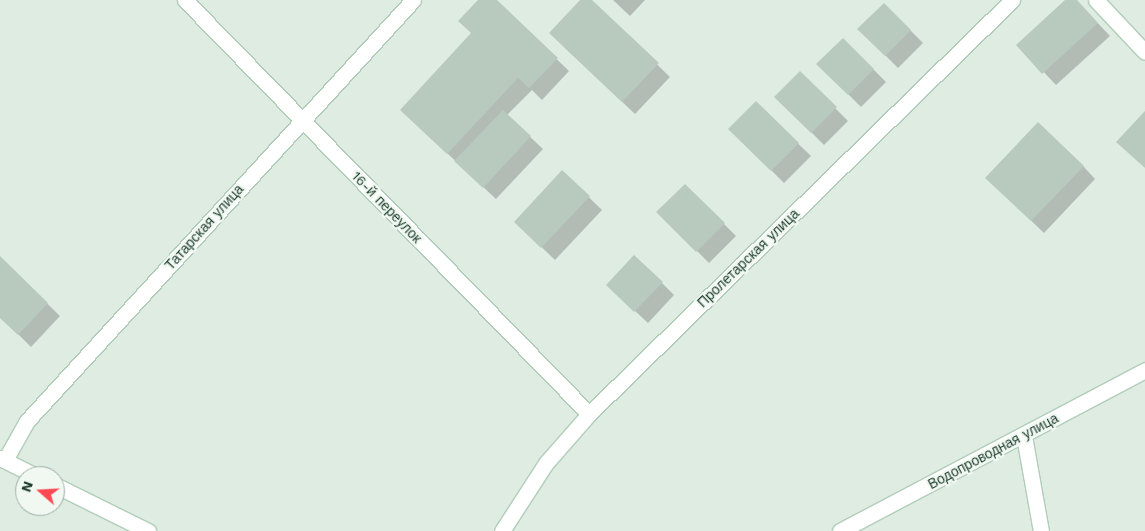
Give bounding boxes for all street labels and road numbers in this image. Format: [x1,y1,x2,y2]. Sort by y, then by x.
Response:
street label: 16-й переулок [349,168,425,246]
street label: Татарская улица [161,181,247,273]
street label: Пролетарская улица [694,205,802,311]
street label: Водопроводная улица [925,409,1061,493]

